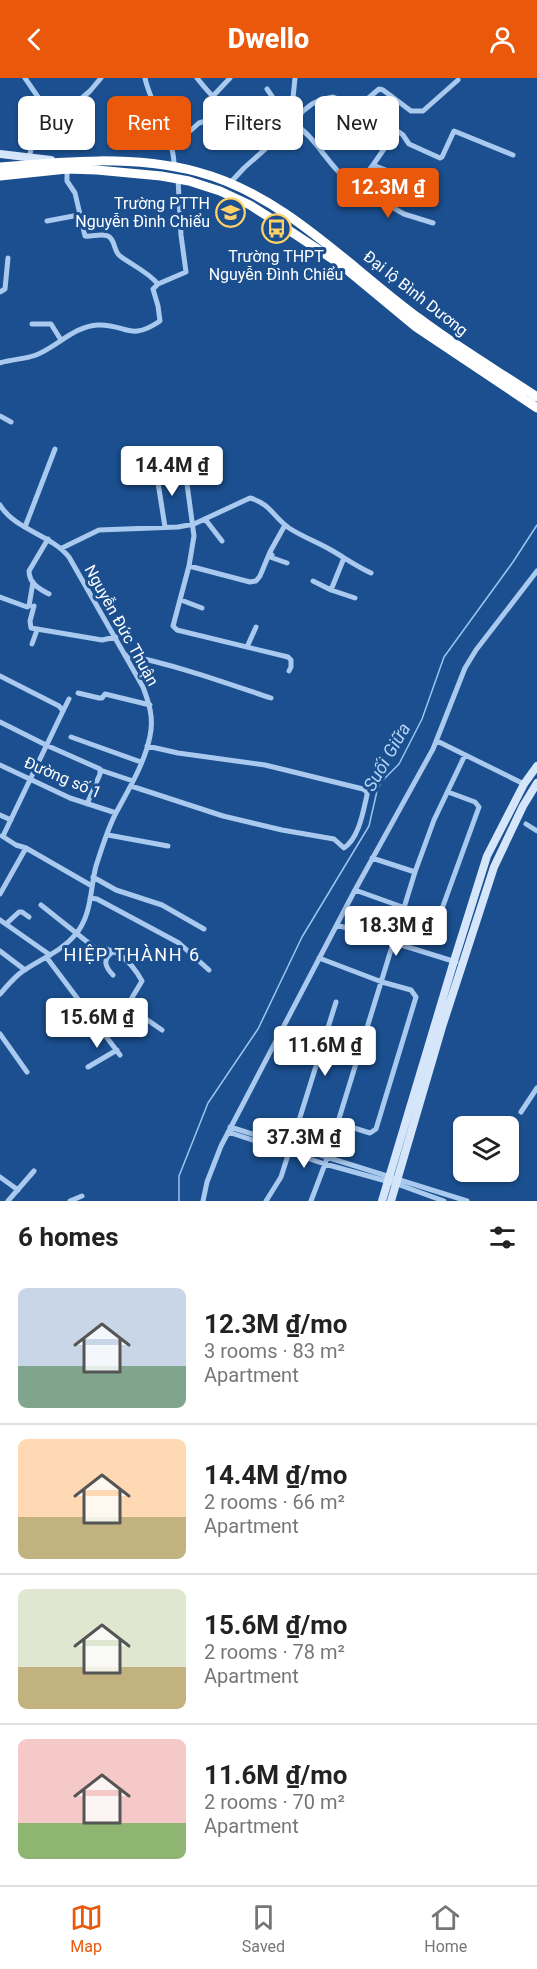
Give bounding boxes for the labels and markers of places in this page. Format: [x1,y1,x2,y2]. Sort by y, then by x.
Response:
pin: 12.3M ₫ [333,168,443,219]
place label: Trường PTTH Nguyễn Đình Chiểu [75,194,210,231]
school or university icon: Trường PTTH Nguyễn Đình Chiểu [215,196,247,228]
bus stop icon: Trường THPT Nguyễn Đình Chiểu [260,212,292,244]
place label: Trường THPT Nguyễn Đình Chiểu [209,247,343,284]
pin: 14.4M ₫ [117,446,227,497]
pin: 18.3M ₫ [341,906,451,957]
pin: 15.6M ₫ [42,998,152,1049]
pin: 11.6M ₫ [270,1026,380,1077]
pin: 37.3M ₫ [249,1118,359,1169]

